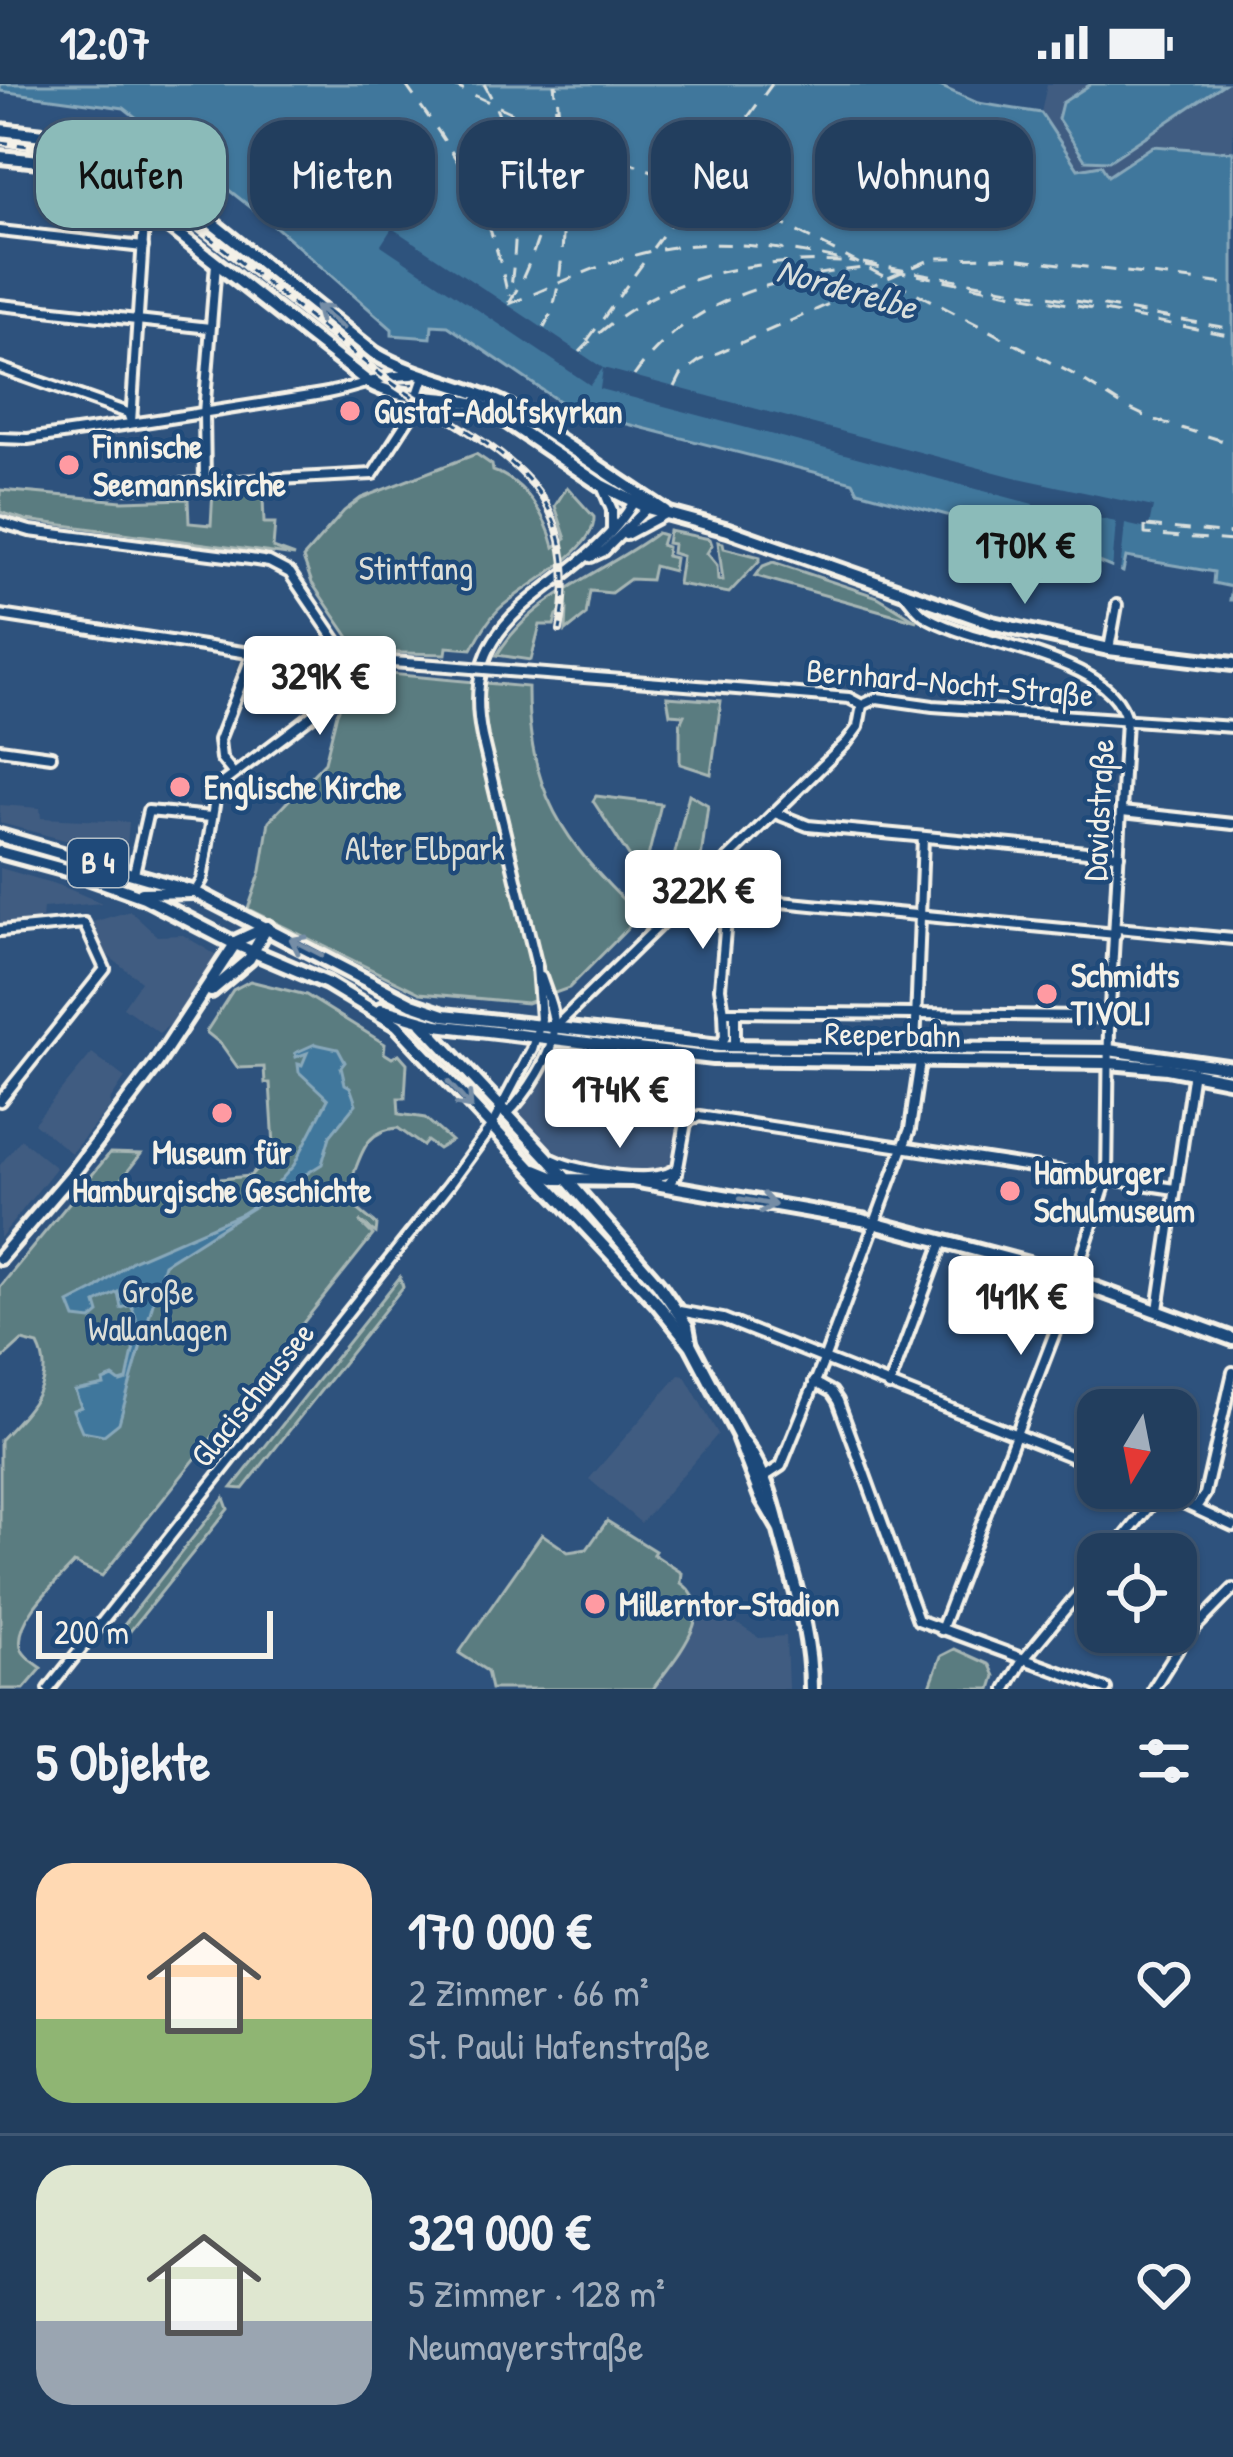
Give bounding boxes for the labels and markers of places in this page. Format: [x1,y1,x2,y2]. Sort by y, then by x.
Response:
place label: Gustaf-Adolfskyrkan [374,389,623,435]
marker: Gustaf-Adolfskyrkan [337,398,363,424]
place label: Finnische Seemannskirche [92,424,287,506]
marker: Finnische Seemannskirche [56,452,82,478]
pin: 170K € [927,505,1123,607]
pin: 329K € [222,636,418,738]
place label: Englische Kirche [204,765,402,811]
marker: Englische Kirche [167,774,193,800]
pin: 322K € [605,850,801,952]
place label: Schmidts TIVOLI [1070,953,1180,1035]
marker: Schmidts TIVOLI [1034,981,1060,1007]
pin: 174K € [522,1049,718,1151]
marker: Museum für Hamburgische Geschichte [209,1100,235,1126]
place label: Museum für Hamburgische Geschichte [72,1130,373,1214]
place label: Hamburger Schulmuseum [1034,1150,1195,1232]
marker: Hamburger Schulmuseum [997,1178,1023,1204]
pin: 141K € [923,1256,1119,1358]
place label: Millerntor-Stadion [619,1582,840,1626]
marker: Millerntor-Stadion [582,1591,608,1617]

